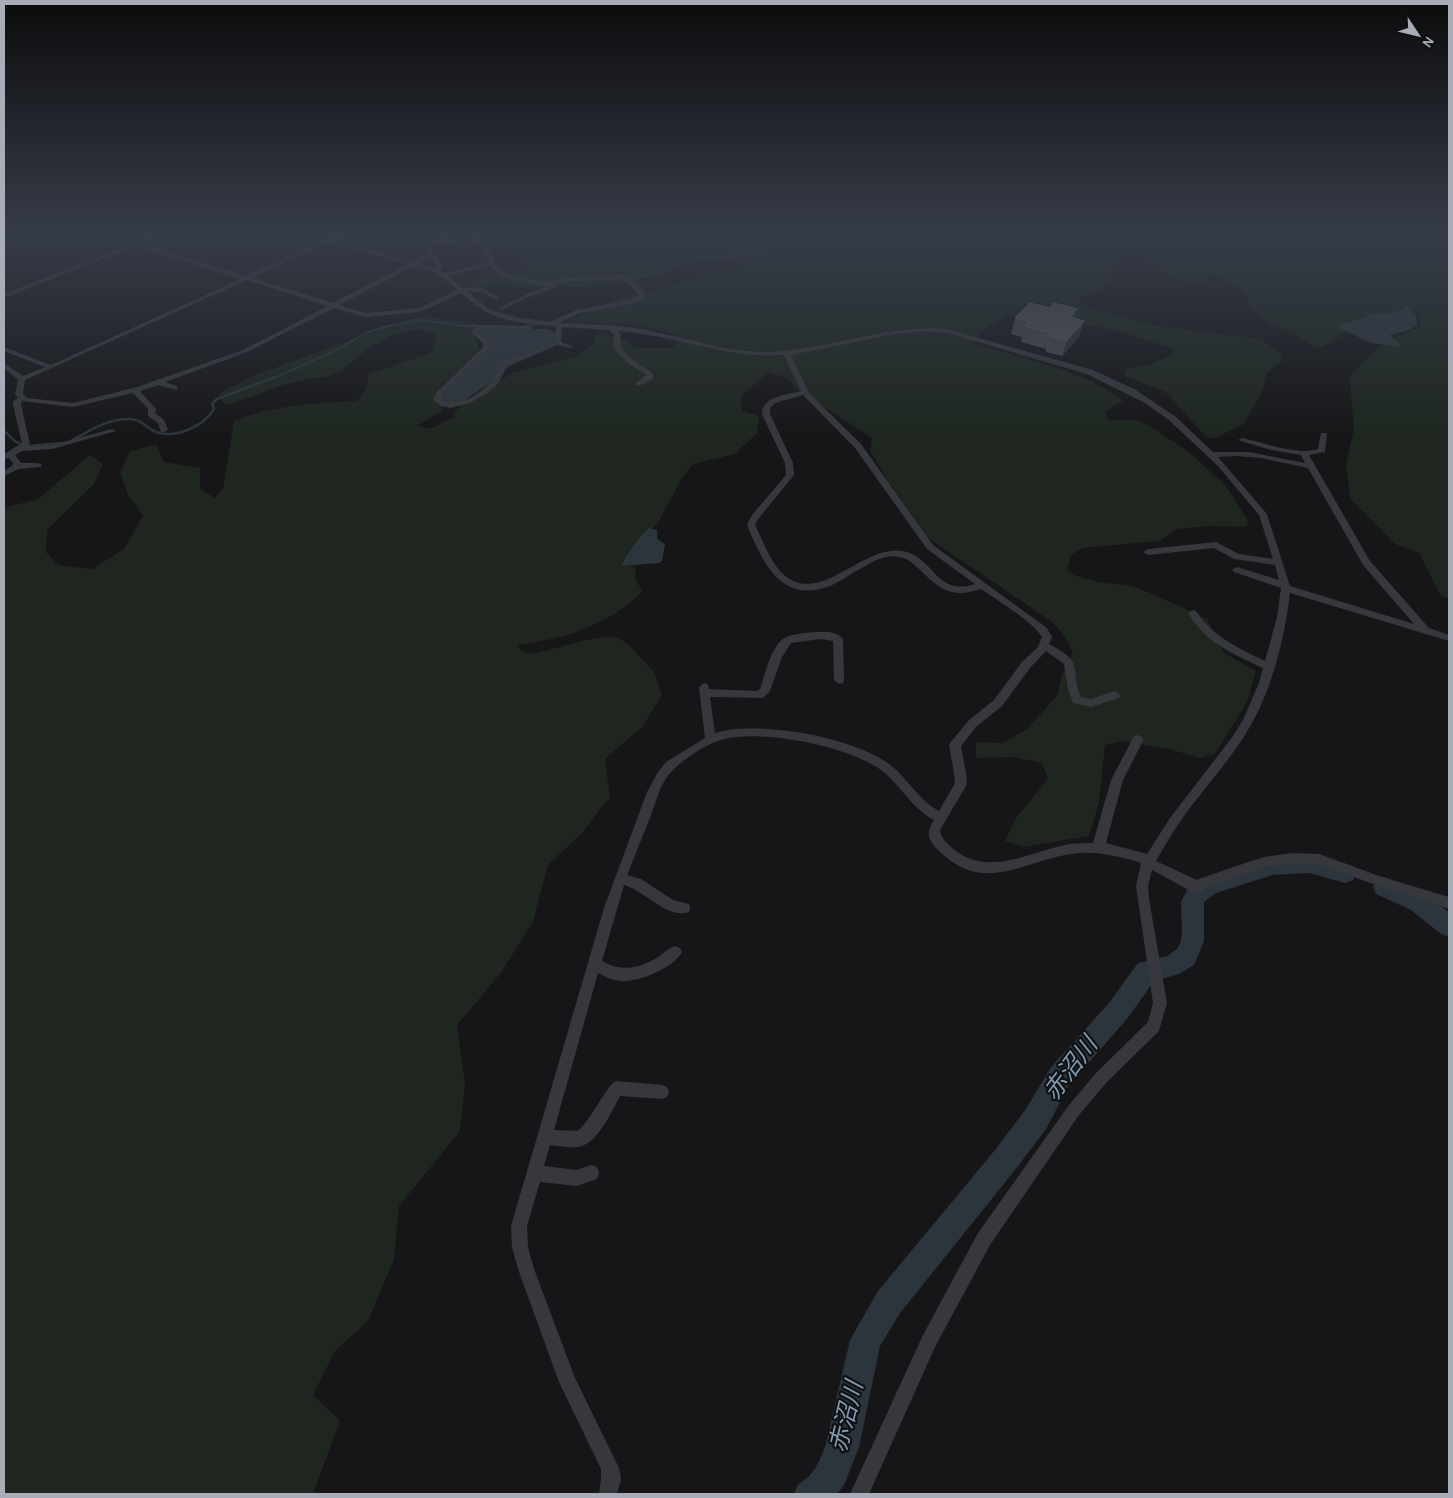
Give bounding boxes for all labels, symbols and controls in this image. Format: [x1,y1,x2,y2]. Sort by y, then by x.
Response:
north arrow [1393,10,1443,60]
text: N [1419,34,1436,50]
water label: 赤沼川 [1038,1029,1104,1105]
water label: 赤沼川 [825,1376,868,1455]

